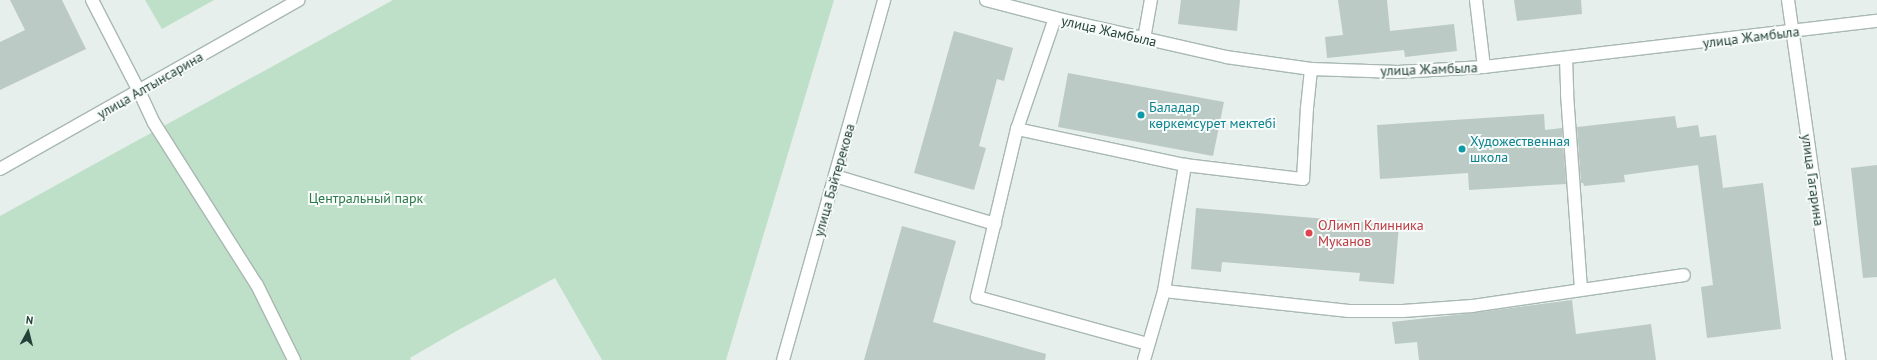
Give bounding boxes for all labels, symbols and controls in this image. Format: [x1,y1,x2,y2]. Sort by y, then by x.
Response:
street label: улица Жамбыла [1060,12,1158,50]
street label: улица Жамбыла [1702,23,1800,51]
street label: улица Алтынсарина [94,48,206,122]
street label: улица Жамбыла [1380,59,1478,79]
place label: Баладар көркемсурет мектебі [1149,99,1276,132]
marker: Баладар көркемсурет мектебі [1136,110,1146,120]
street label: улица Байтерекова [810,122,858,238]
place label: Художественная школа [1470,133,1570,166]
street label: улица Гагарина [1798,133,1828,227]
marker: Художественная школа [1457,144,1467,154]
park label: Центральный парк [309,190,423,206]
place label: ОЛимп Клинника Муканов [1318,217,1424,250]
marker: ОЛимп Клинника Муканов [1303,227,1315,239]
north arrow [8,312,48,352]
text: N [25,313,34,327]

